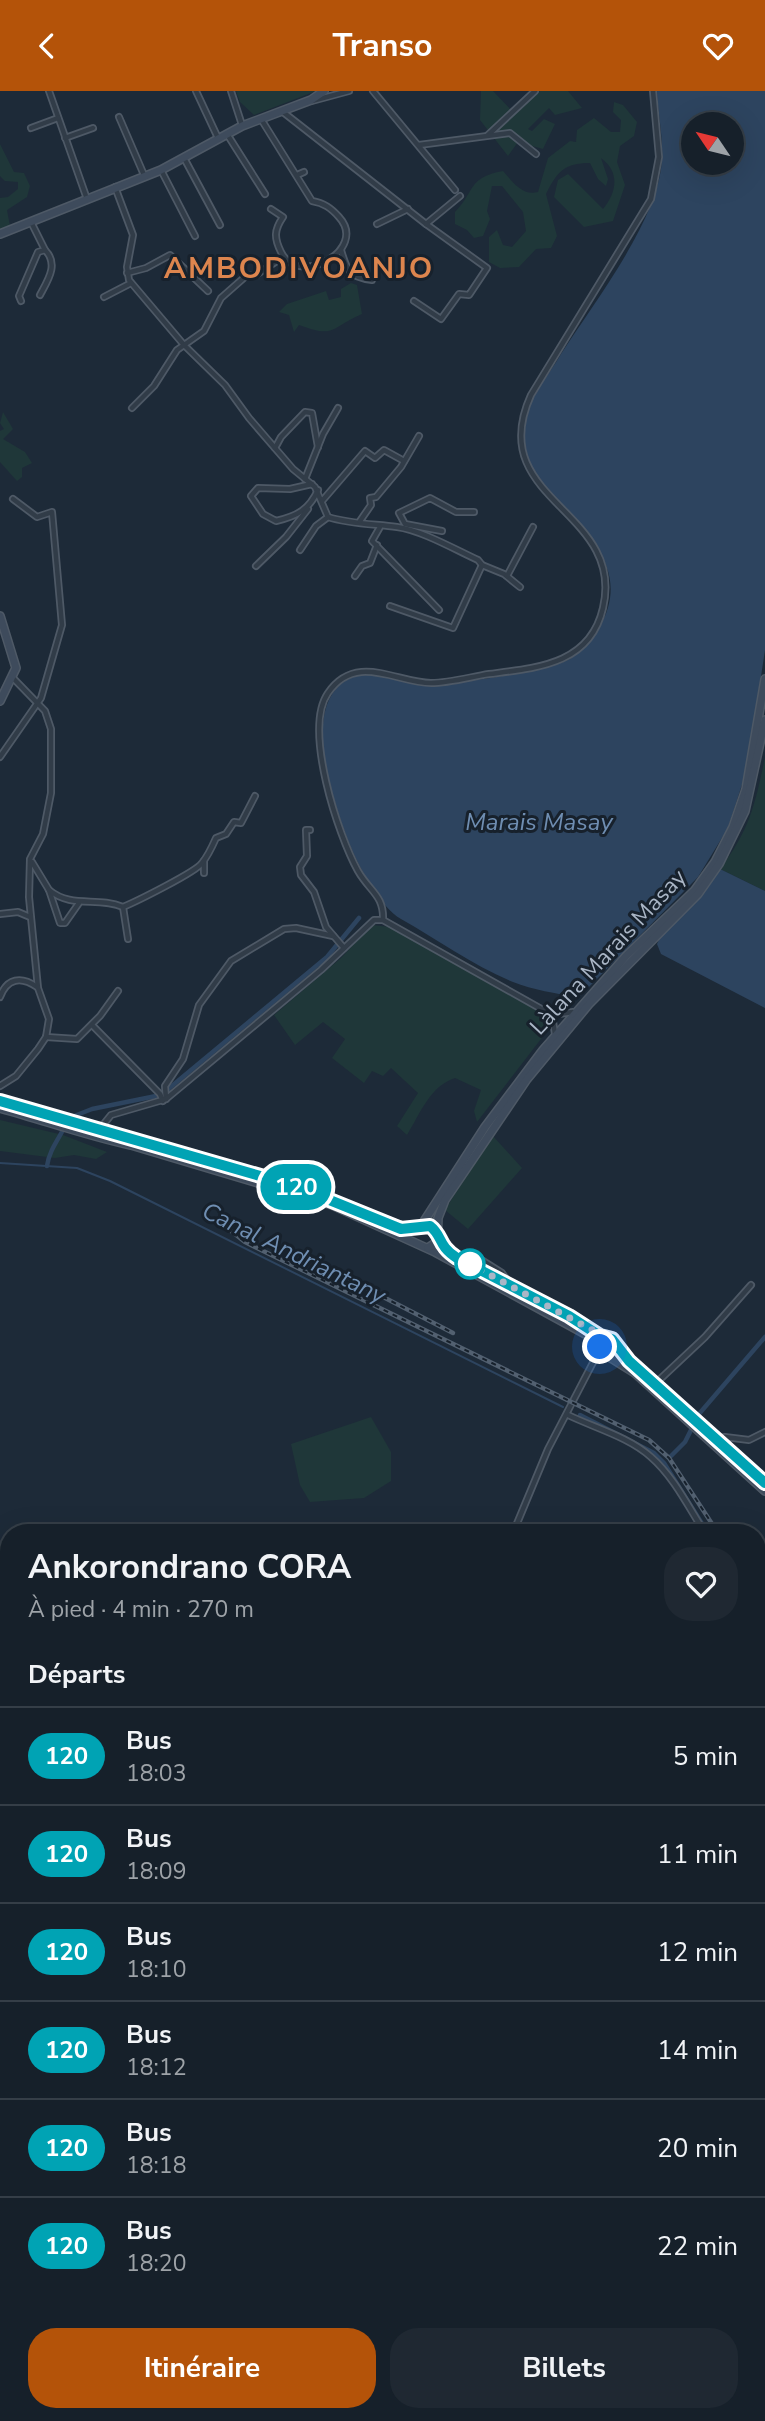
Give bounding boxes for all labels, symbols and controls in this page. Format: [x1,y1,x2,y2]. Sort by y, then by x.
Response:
text: Transo [332,24,433,67]
icon: back [28,27,66,65]
icon: heart [699,27,737,65]
north arrow [681,112,744,175]
map controls [681,112,744,175]
district label: AMBODIVOANJO [164,248,434,289]
water label: Marais Masay [465,806,614,838]
street label: Làlana Marais Masay [523,862,693,1042]
line badge: 120 [256,1164,336,1210]
text: 120 [274,1171,318,1203]
water label: Canal Andriantany [197,1195,393,1312]
unlabelled marker [455,1249,485,1279]
your location [582,1329,617,1364]
text: Ankorondrano CORA [28,1545,351,1590]
button: heart [664,1547,738,1621]
text: À pied · 4 min · 270 m [28,1594,254,1625]
text: Départs [28,1657,125,1692]
text: Bus [126,1723,172,1758]
text: 5 min [673,1739,738,1774]
text: 120 [45,1740,88,1772]
text: 18:03 [126,1758,186,1789]
text: Bus [126,1821,172,1856]
text: 11 min [657,1837,738,1872]
text: 120 [45,1838,88,1870]
text: 18:09 [126,1856,186,1887]
text: Bus [126,1919,172,1954]
text: 12 min [657,1935,738,1970]
text: 120 [45,1936,88,1968]
text: 18:10 [126,1954,186,1985]
text: Bus [126,2017,172,2052]
text: 14 min [657,2033,738,2068]
text: 120 [45,2034,88,2066]
text: 18:12 [126,2052,186,2083]
text: Bus [126,2115,172,2150]
text: 20 min [657,2131,738,2166]
text: 120 [45,2132,88,2164]
text: 18:18 [126,2150,186,2181]
text: Bus [126,2213,172,2248]
text: 22 min [657,2229,738,2264]
text: 120 [45,2230,88,2262]
text: 18:20 [126,2248,186,2279]
button: Itinéraire [28,2328,376,2408]
button: Billets [390,2328,738,2408]

